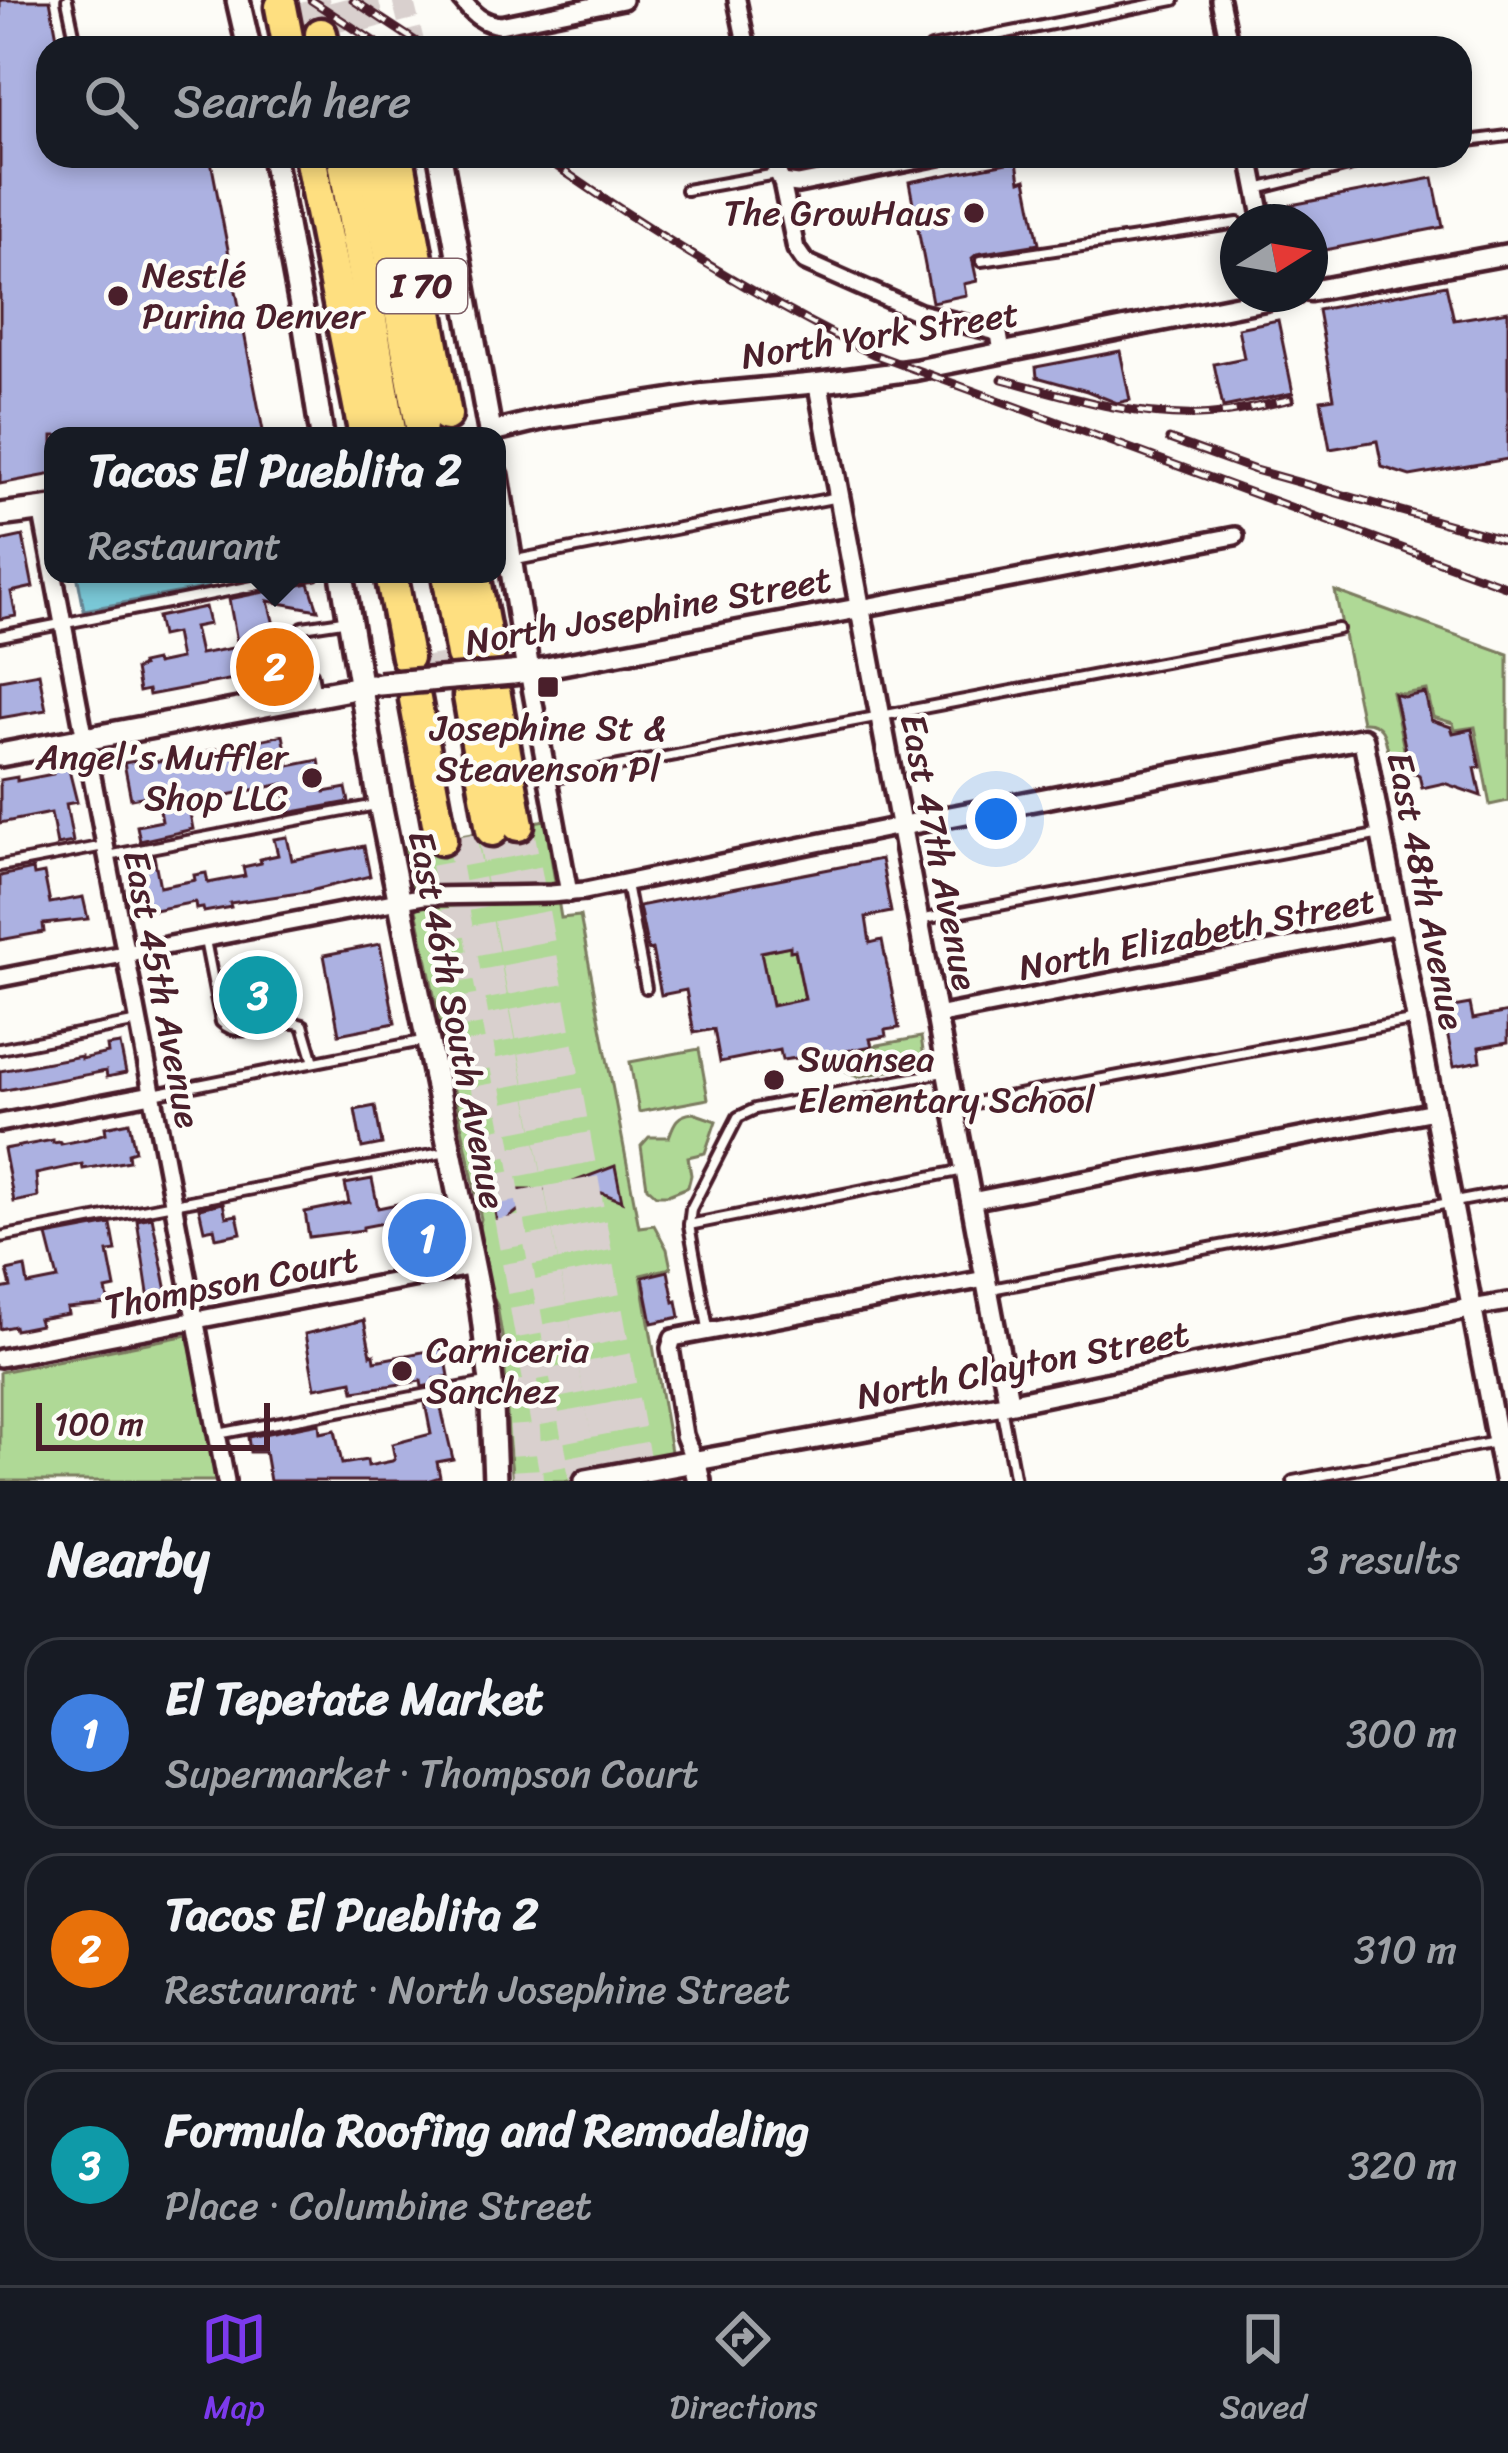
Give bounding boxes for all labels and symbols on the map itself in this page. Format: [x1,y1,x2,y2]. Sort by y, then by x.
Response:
place label: The GrowHaus [723,181,950,245]
marker: The GrowHaus [961,200,987,226]
north arrow [1220,204,1328,312]
place label: Nestlé Purina Denver [142,243,367,348]
road number: I 70 [377,259,467,313]
street label: North York Street [737,281,1023,389]
marker: Nestlé Purina Denver [105,283,131,309]
street label: North Josephine Street [460,547,836,675]
pin: 2 [236,622,314,712]
marker: Josephine St & Steavenson Pl [535,674,561,700]
place label: Josephine St & Steavenson Pl [428,696,666,801]
street label: East 47th Avenue [881,708,997,996]
place label: Angel's Muffler Shop LLC [35,725,290,830]
street label: East 48th Avenue [1368,747,1484,1035]
marker: Angel's Muffler Shop LLC [299,765,325,791]
your location [966,789,1026,849]
street label: East 46th South Avenue [389,825,525,1215]
street label: East 45th Avenue [104,844,220,1134]
street label: North Elizabeth Street [1013,868,1381,1000]
pin: 3 [219,950,297,1040]
place label: Swansea Elementary School [798,1027,1096,1132]
marker: Swansea Elementary School [761,1067,787,1093]
pin: 1 [388,1193,466,1283]
street label: Thompson Court [99,1227,363,1339]
street label: North Clayton Street [851,1301,1195,1429]
place label: Carniceria Sanchez [426,1318,590,1423]
marker: Carniceria Sanchez [389,1358,415,1384]
scale bar [36,1397,270,1450]

